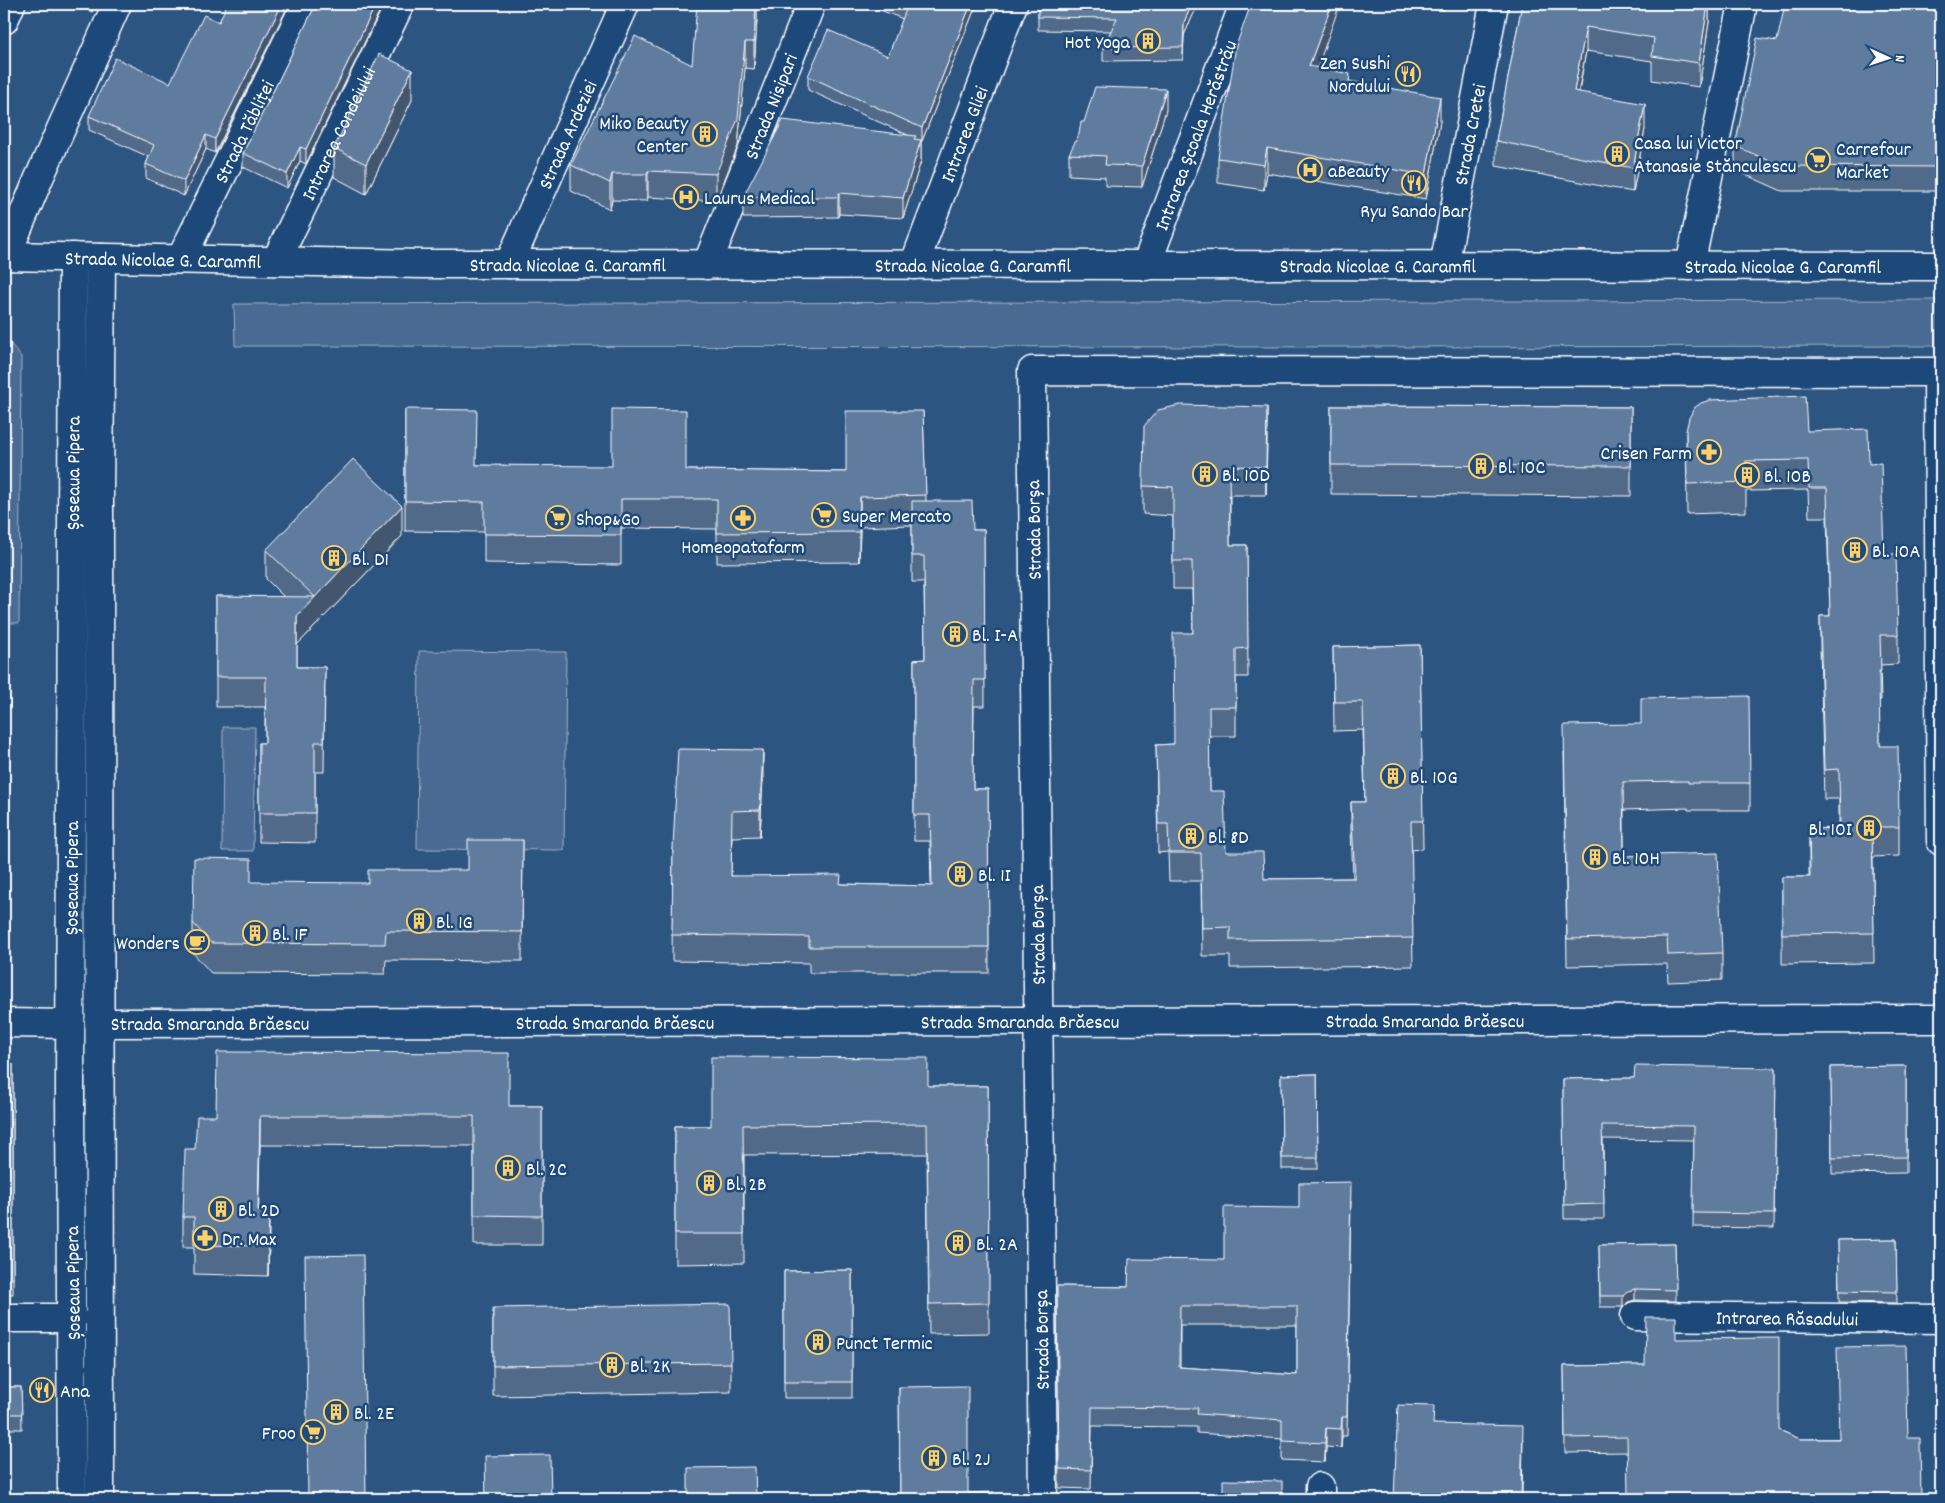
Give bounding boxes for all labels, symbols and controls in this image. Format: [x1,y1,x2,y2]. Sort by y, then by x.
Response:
building icon: Hot Yoga [1135,28,1161,54]
place label: Hot Yoga [1065,30,1131,58]
north arrow [1862,32,1912,82]
street label: Intrarea Școala Herăstrău [1149,37,1246,235]
street label: Strada Nisipari [739,50,807,164]
place label: Zen Sushi Nordului [1320,51,1390,102]
text: N [1889,55,1909,63]
restaurant icon: Zen Sushi Nordului [1395,61,1421,87]
street label: Intrarea Condeiului [296,63,385,206]
street label: Strada Tăbliței [209,76,283,189]
street label: Strada Ardeziei [533,76,606,195]
street label: Strada Cretei [1449,82,1495,188]
street label: Intrarea Gliei [935,83,998,187]
place label: Miko Beauty Center [599,111,689,162]
building icon: Miko Beauty Center [692,121,718,147]
place label: Casa lui Victor Atanasie Stănculescu [1634,131,1796,182]
place label: Carrefour Market [1836,137,1911,188]
building icon: Casa lui Victor Atanasie Stănculescu [1604,141,1630,167]
supermarket icon: Carrefour Market [1805,147,1831,173]
hospital icon: aBeauty [1297,157,1323,183]
place label: aBeauty [1328,159,1390,187]
restaurant icon: Ryu Sando Bar [1401,170,1427,196]
hospital icon: Laurus Medical [673,184,699,210]
place label: Laurus Medical [704,186,815,214]
place label: Ryu Sando Bar [1360,199,1468,227]
street label: Strada Nicolae G. Caramfil [64,246,262,278]
street label: Strada Nicolae G. Caramfil [470,253,666,281]
street label: Strada Nicolae G. Caramfil [875,254,1071,282]
street label: Strada Nicolae G. Caramfil [1280,254,1476,282]
street label: Strada Nicolae G. Caramfil [1685,255,1881,283]
street label: Șoseaua Pipera [61,415,89,530]
pharmacy icon: Crisen Farm [1696,439,1722,465]
place label: Crisen Farm [1601,441,1692,469]
building icon: Bl. 10C [1468,453,1494,479]
place label: Bl. 10C [1498,455,1545,483]
building icon: Bl. 10D [1192,461,1218,487]
building icon: Bl. 10B [1734,462,1760,488]
place label: Bl. 10D [1222,463,1270,491]
place label: Bl. 10B [1764,464,1811,492]
street label: Strada Borșa [1021,479,1051,580]
supermarket icon: Super Mercato [811,502,837,528]
place label: Super Mercato [842,504,951,532]
supermarket icon: Shop&Go [545,505,571,531]
pharmacy icon: Homeopatafarm [730,505,756,531]
place label: Shop&Go [576,507,640,535]
place label: Homeopatafarm [681,535,805,563]
building icon: Bl. 10A [1842,537,1868,563]
place label: Bl. 10A [1872,539,1920,567]
building icon: Bl. D1 [321,545,347,571]
place label: Bl. D1 [352,547,389,575]
building icon: Bl. I-A [942,621,968,647]
place label: Bl. I-A [972,623,1018,651]
building icon: Bl. 10G [1380,763,1406,789]
place label: Bl. 10G [1410,765,1458,793]
building icon: Bl. 10I [1856,815,1882,841]
place label: Bl. 10I [1808,817,1852,845]
street label: Șoseaua Pipera [60,820,88,935]
building icon: Bl. 8D [1178,823,1204,849]
place label: Bl. 8D [1208,825,1248,853]
building icon: Bl. 10H [1582,844,1608,870]
place label: Bl. 10H [1612,846,1660,874]
building icon: Bl. 1I [947,861,973,887]
place label: Bl. 1I [978,863,1011,891]
street label: Strada Borșa [1025,884,1055,985]
building icon: Bl. 1G [406,908,432,934]
place label: Bl. 1G [436,910,473,938]
building icon: Bl. 1F [242,920,268,946]
place label: Bl. 1F [272,922,308,950]
cafe icon: Wonders [184,929,210,955]
place label: Wonders [116,931,180,959]
street label: Strada Smaranda Brăescu [1326,1009,1524,1037]
street label: Strada Smaranda Brăescu [921,1010,1119,1038]
street label: Strada Smaranda Brăescu [516,1011,714,1039]
street label: Strada Smaranda Brăescu [111,1012,309,1040]
building icon: Bl. 2C [495,1155,521,1181]
place label: Bl. 2C [526,1157,567,1185]
building icon: Bl. 2B [696,1170,722,1196]
place label: Bl. 2B [726,1172,766,1200]
building icon: Bl. 2D [208,1196,234,1222]
place label: Bl. 2D [238,1198,279,1226]
street label: Șoseaua Pipera [60,1225,90,1340]
pharmacy icon: Dr. Max [192,1225,218,1251]
place label: Dr. Max [222,1227,277,1255]
building icon: Bl. 2A [945,1230,971,1256]
place label: Bl. 2A [976,1232,1018,1260]
street label: Strada Borșa [1029,1289,1059,1390]
street label: Intrarea Răsadului [1716,1306,1859,1335]
building icon: Punct Termic [805,1329,831,1355]
place label: Punct Termic [836,1331,933,1359]
building icon: Bl. 2K [599,1352,625,1378]
place label: Bl. 2K [630,1354,670,1382]
restaurant icon: Ana [29,1377,55,1403]
place label: Ana [60,1379,90,1407]
building icon: Bl. 2E [323,1399,349,1425]
place label: Bl. 2E [354,1401,394,1429]
supermarket icon: Froo [300,1419,326,1445]
place label: Froo [262,1421,296,1449]
building icon: Bl. 2J [921,1445,947,1471]
place label: Bl. 2J [952,1447,990,1475]

